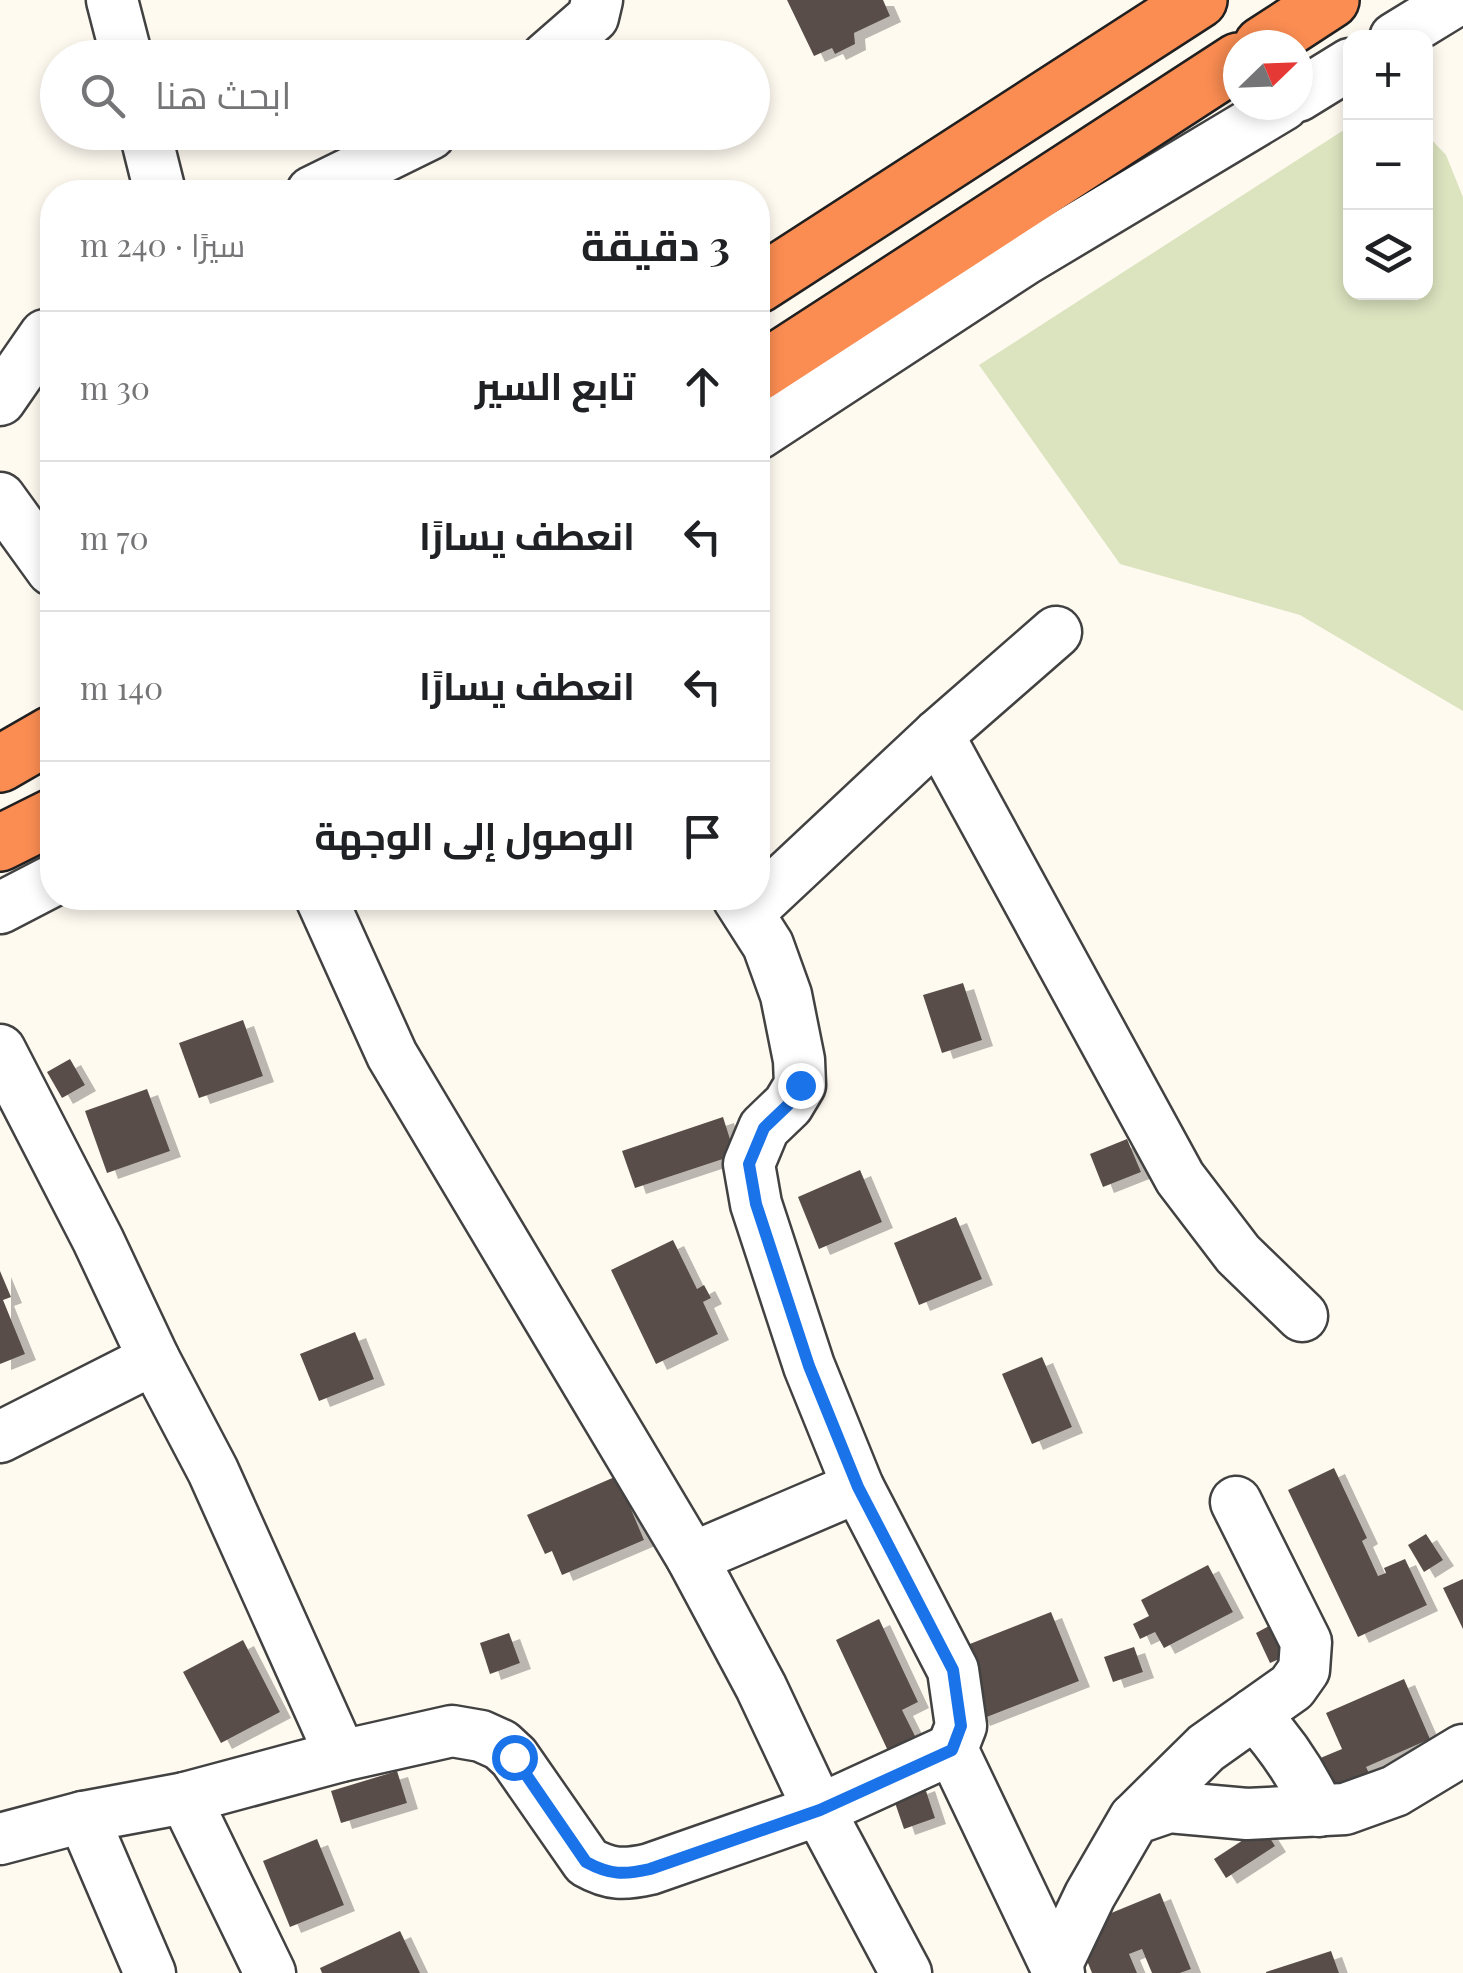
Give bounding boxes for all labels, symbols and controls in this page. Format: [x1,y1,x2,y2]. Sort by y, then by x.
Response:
north arrow [1223,30,1313,120]
map controls [1343,30,1433,300]
button: + [1343,30,1433,120]
search box [40,40,770,150]
icon: search [75,68,130,123]
text: ابحث هنا [155,68,291,119]
button: − [1343,120,1433,210]
button: layers [1343,210,1433,300]
text: 3 دقيقة [581,216,730,272]
text: سيرًا · 240 m [80,222,245,265]
text: تابع السير [475,359,635,410]
icon: ahead [675,359,730,414]
text: 30 m [80,365,150,408]
text: انعطف يسارًا [419,509,635,560]
icon: left [675,509,730,564]
text: 70 m [80,515,149,558]
text: انعطف يسارًا [419,659,635,710]
icon: left [675,659,730,714]
text: 140 m [80,665,163,708]
text: الوصول إلى الوجهة [315,809,635,860]
icon: arrive [675,809,730,864]
route end [778,1063,824,1109]
route start [492,1735,538,1781]

